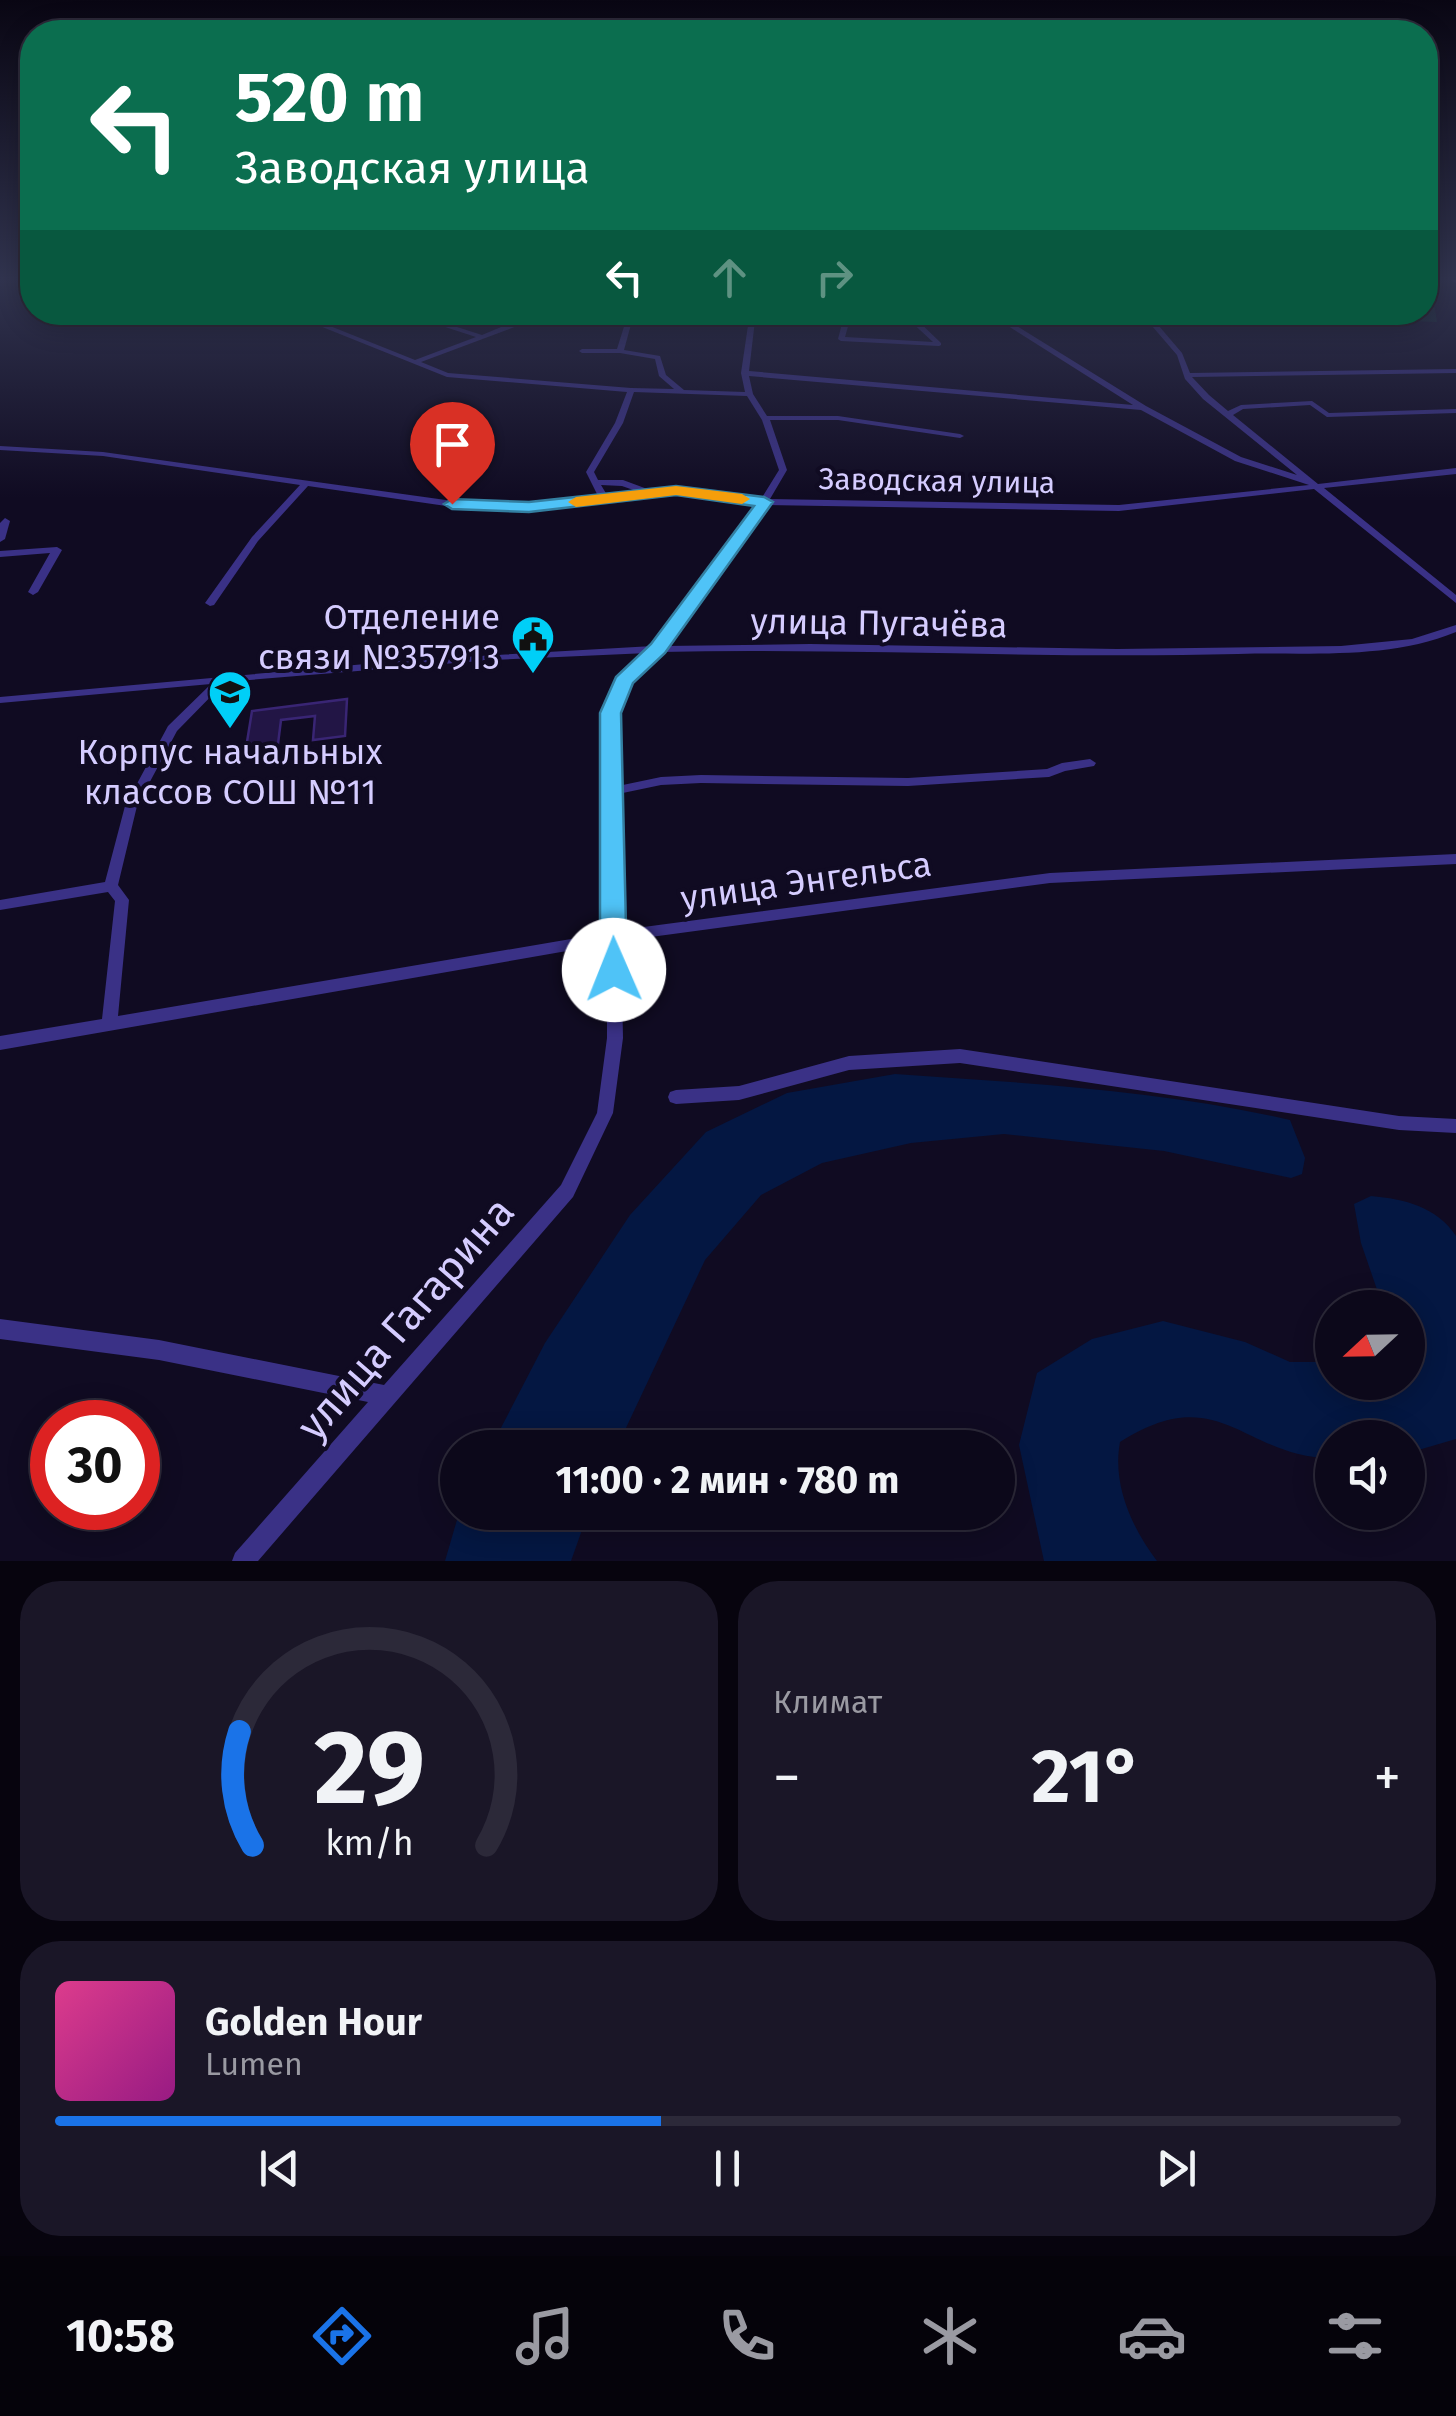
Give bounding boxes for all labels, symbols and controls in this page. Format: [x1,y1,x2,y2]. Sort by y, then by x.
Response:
text: 520 m [235,56,424,140]
icon: left [70,60,200,190]
text: Заводская улица [235,141,590,195]
icon: left [597,250,652,305]
icon: ahead [702,250,757,305]
icon: right [807,250,862,305]
pin [410,402,495,505]
icon: arrive [425,417,480,472]
street label: Заводская улица [818,461,1056,501]
place label: Отделение связи №357913 [258,596,500,678]
street label: улица Пугачёва [750,600,1008,646]
public building icon: Отделение связи №357913 [510,614,556,675]
school or university icon: Корпус начальных классов СОШ №11 [207,669,253,730]
place label: Корпус начальных классов СОШ №11 [78,731,382,813]
street label: улица Энгельса [678,843,934,919]
position arrow [562,918,666,1022]
street label: улица Гагарина [287,1187,525,1450]
north arrow [1315,1290,1425,1400]
map controls [1315,1290,1425,1530]
speed limit sign: 30 [30,1400,160,1530]
button: sound [1315,1420,1425,1530]
text: 11:00 · 2 мин · 780 m [556,1457,899,1503]
text: Климат [773,1683,882,1721]
text: 29 [314,1706,424,1831]
text: 21° [1032,1732,1143,1822]
text: − [773,1745,801,1811]
text: + [1374,1745,1401,1811]
text: km/h [325,1822,413,1864]
text: Golden Hour [205,1999,422,2045]
text: Lumen [205,2045,303,2083]
icon: previous [252,2141,307,2196]
icon: pause [700,2141,755,2196]
icon: next [1149,2141,1204,2196]
icon: directions [307,2301,377,2371]
icon: music [510,2301,580,2371]
icon: phone [712,2301,782,2371]
icon: climate [915,2301,985,2371]
icon: car [1117,2301,1187,2371]
icon: filters [1320,2301,1390,2371]
text: 10:58 [66,2309,175,2363]

